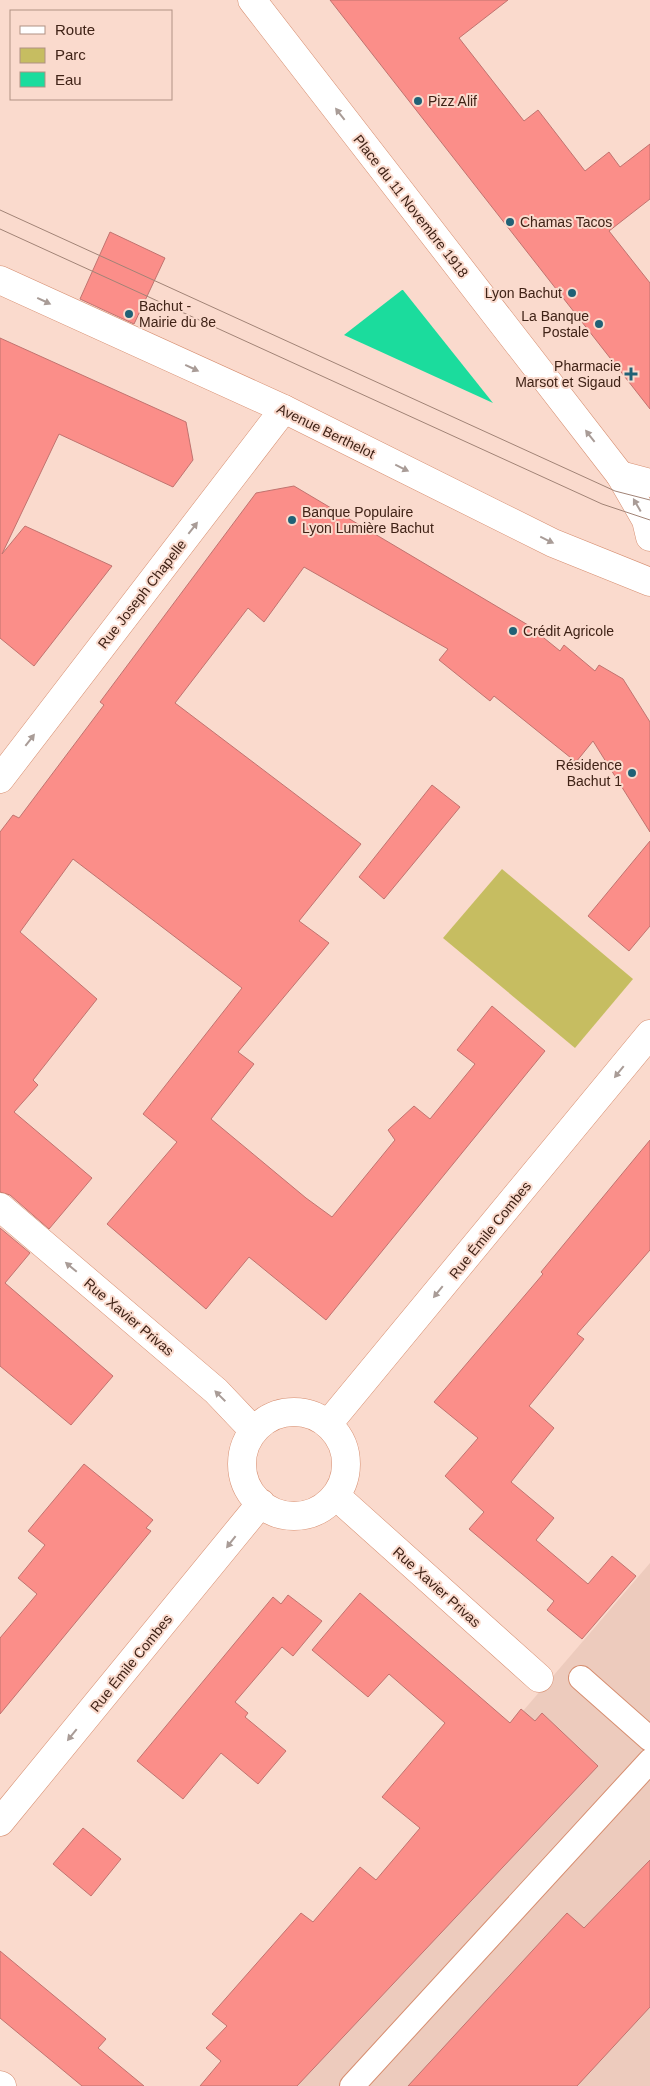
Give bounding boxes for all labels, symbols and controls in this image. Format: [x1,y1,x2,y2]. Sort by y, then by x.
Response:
legend [10,10,172,100]
text: Route [55,21,95,38]
text: Parc [55,46,86,63]
text: Eau [55,71,82,88]
place label: Pizz Alif [428,93,477,109]
marker: Pizz Alif [412,95,424,107]
one-way arrow [335,108,346,121]
street label: Place du 11 Novembre 1918 [350,132,472,281]
place label: Chamas Tacos [520,214,612,230]
marker: Chamas Tacos [504,216,516,228]
place label: Lyon Bachut [485,285,562,301]
marker: Lyon Bachut [566,287,578,299]
one-way arrow [37,297,51,305]
place label: Bachut - Mairie du 8e [139,298,216,330]
marker: Bachut - Mairie du 8e [123,308,135,320]
place label: La Banque Postale [521,308,589,340]
marker: La Banque Postale [593,318,605,330]
place label: Pharmacie Marsot et Sigaud [515,358,621,390]
one-way arrow [185,365,199,373]
marker: Pharmacie Marsot et Sigaud [625,368,637,380]
street label: Avenue Berthelot [274,400,378,462]
one-way arrow [585,430,596,443]
one-way arrow [395,464,409,472]
one-way arrow [633,498,642,512]
place label: Banque Populaire Lyon Lumière Bachut [302,504,434,536]
marker: Banque Populaire Lyon Lumière Bachut [286,514,298,526]
one-way arrow [188,521,198,535]
street label: Rue Joseph Chapelle [94,536,190,652]
one-way arrow [540,536,555,545]
place label: Crédit Agricole [523,623,614,639]
marker: Crédit Agricole [507,625,519,637]
one-way arrow [24,734,35,747]
place label: Résidence Bachut 1 [556,757,622,789]
marker: Résidence Bachut 1 [626,767,638,779]
one-way arrow [614,1065,625,1078]
street label: Rue Émile Combes [446,1178,534,1282]
one-way arrow [64,1262,77,1273]
street label: Rue Xavier Privas [81,1275,177,1359]
one-way arrow [433,1285,444,1298]
one-way arrow [215,1390,227,1402]
one-way arrow [225,1535,236,1548]
street label: Rue Xavier Privas [390,1544,484,1630]
street label: Rue Émile Combes [87,1611,175,1715]
one-way arrow [66,1728,77,1741]

